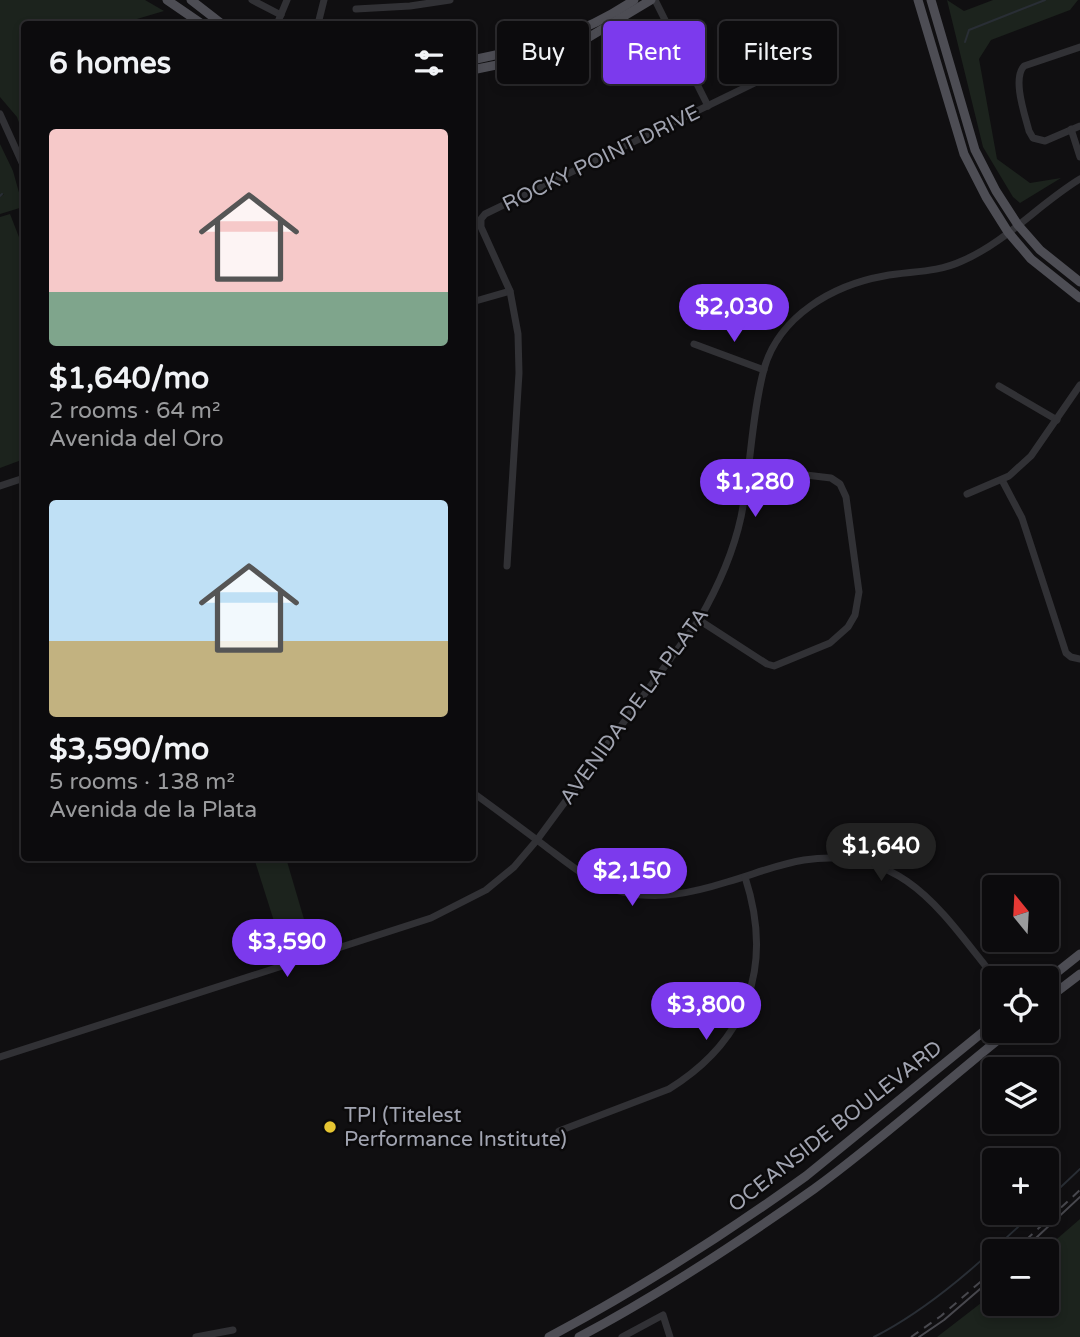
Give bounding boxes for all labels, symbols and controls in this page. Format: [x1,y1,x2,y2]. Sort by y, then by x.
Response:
chip: Buy [497,21,589,84]
chip: Rent [603,21,705,84]
chip: Filters [719,21,837,84]
icon: filters [410,44,448,82]
text: 6 homes [49,45,171,82]
street label: ROCKY POINT DRIVE [498,100,704,217]
icon: home [186,174,312,300]
pin: $2,030 [677,284,791,344]
text: $2,030 [695,293,773,321]
text: $1,640/mo [49,360,209,397]
text: 2 rooms · 64 m² [49,397,220,425]
text: Avenida del Oro [49,425,224,453]
pin: $1,280 [698,460,812,519]
text: $1,280 [716,468,794,496]
icon: home [186,545,312,671]
street label: AVENIDA DE LA PLATA [555,603,714,809]
text: $3,590/mo [49,731,209,768]
text: 5 rooms · 138 m² [49,768,235,796]
text: Avenida de la Plata [49,796,257,824]
pin: $1,640 [824,824,938,883]
text: $1,640 [842,832,920,860]
pin: $2,150 [575,848,689,908]
text: $2,150 [593,857,671,885]
north arrow [982,875,1059,952]
map controls [982,875,1059,1316]
pin: $3,590 [230,920,344,979]
text: $3,590 [248,928,326,956]
button: locate [982,966,1059,1043]
pin: $3,800 [649,982,763,1042]
text: $3,800 [667,991,745,1019]
street label: OCEANSIDE BOULEVARD [724,1035,947,1218]
button: layers [982,1057,1059,1134]
place label: TPI (Titelest Performance Institute) [344,1103,567,1152]
marker: TPI (Titelest Performance Institute) [322,1119,338,1135]
button: + [982,1148,1059,1225]
button: − [982,1239,1059,1316]

